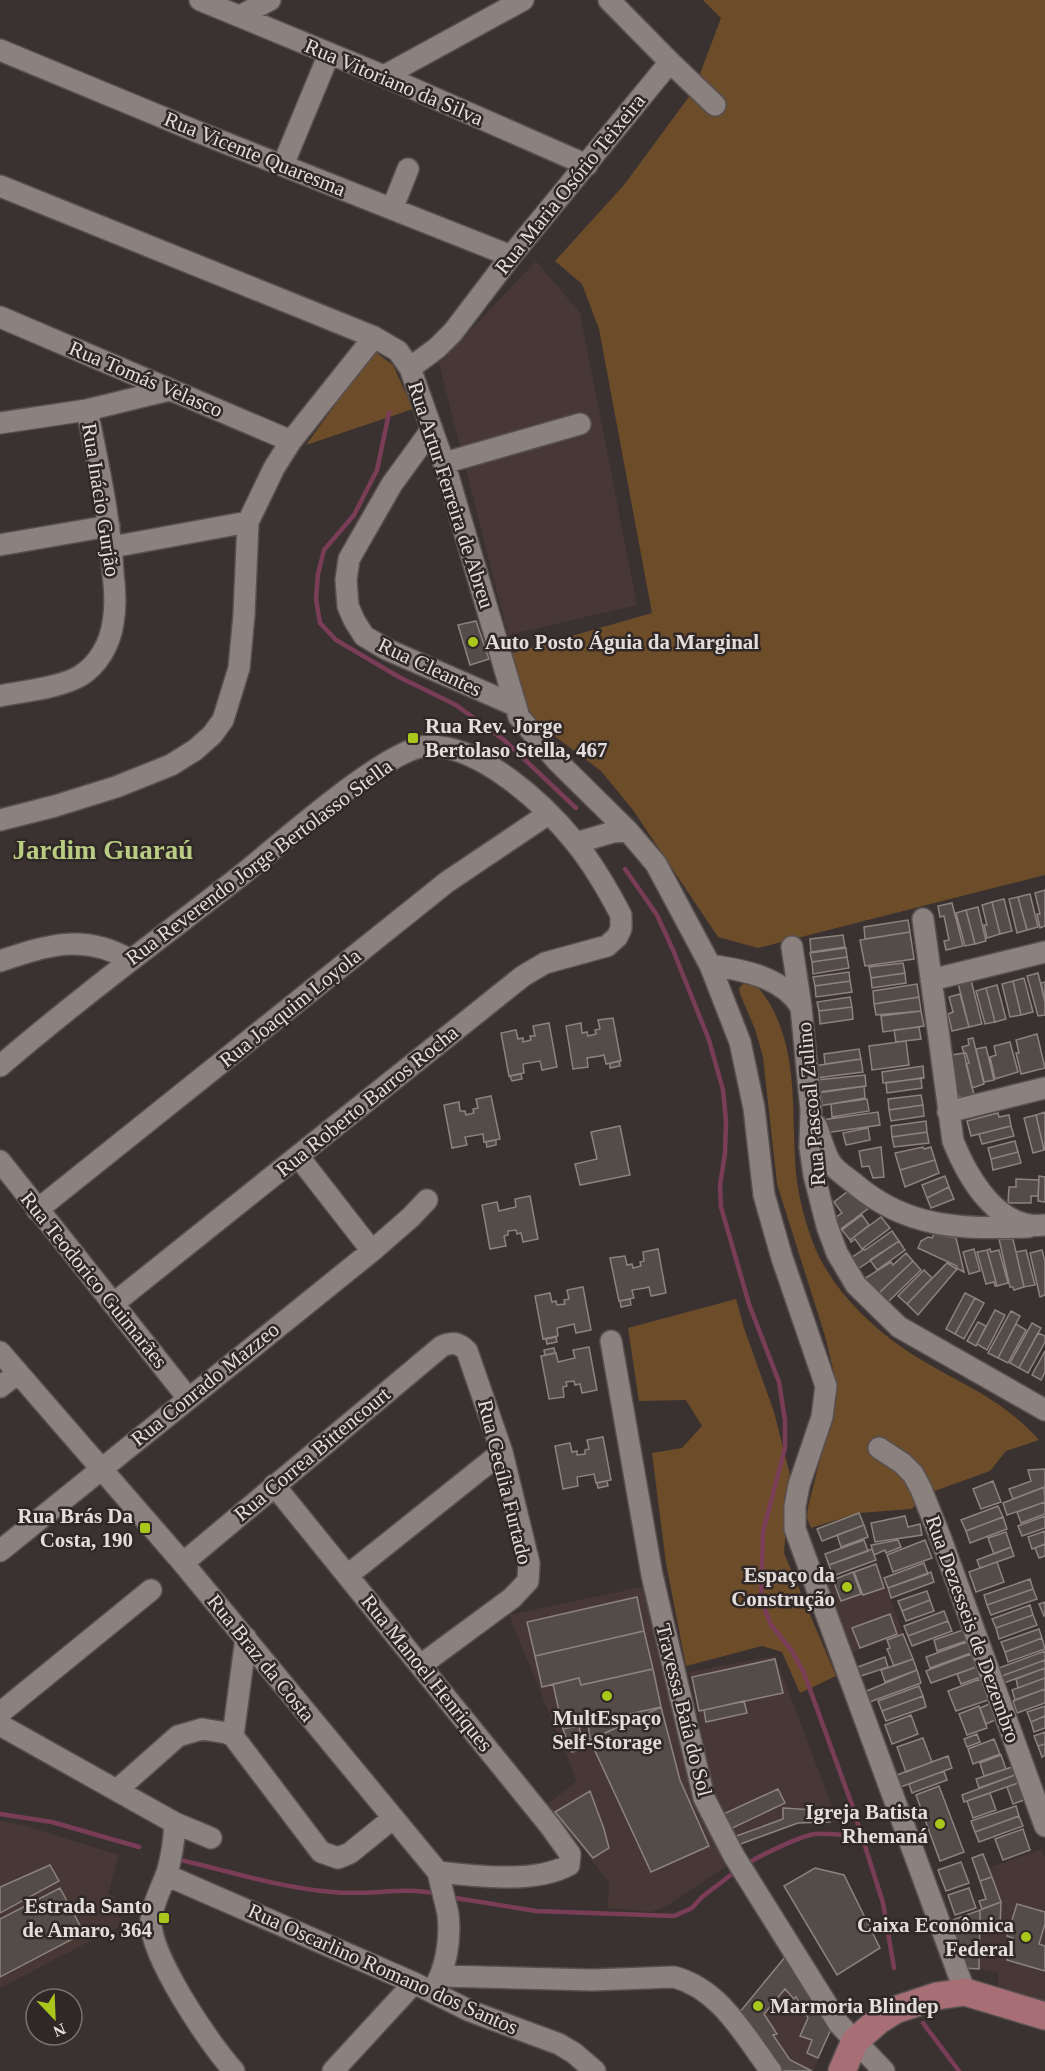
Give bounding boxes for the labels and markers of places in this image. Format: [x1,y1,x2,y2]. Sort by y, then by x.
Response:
place label: Auto Posto Águia da Marginal [485,630,759,654]
marker: Auto Posto Águia da Marginal [466,635,480,649]
place label: Rua Rev. Jorge Bertolaso Stella, 467 [425,714,608,762]
marker: Rua Rev. Jorge Bertolaso Stella, 467 [406,731,420,745]
place label: Rua Brás Da Costa, 190 [17,1504,133,1552]
marker: Rua Brás Da Costa, 190 [138,1521,152,1535]
place label: Espaço da Construção [731,1563,835,1611]
marker: Espaço da Construção [840,1580,854,1594]
marker: MultEspaço Self-Storage [600,1689,614,1703]
place label: MultEspaço Self-Storage [552,1706,662,1754]
place label: Igreja Batista Rhemaná [805,1800,928,1848]
marker: Igreja Batista Rhemaná [933,1817,947,1831]
place label: Estrada Santo de Amaro, 364 [22,1894,152,1942]
marker: Estrada Santo de Amaro, 364 [157,1911,171,1925]
place label: Caixa Econômica Federal [857,1913,1014,1961]
marker: Caixa Econômica Federal [1019,1930,1033,1944]
place label: Marmoria Blindep [770,1994,939,2018]
marker: Marmoria Blindep [751,1999,765,2013]

